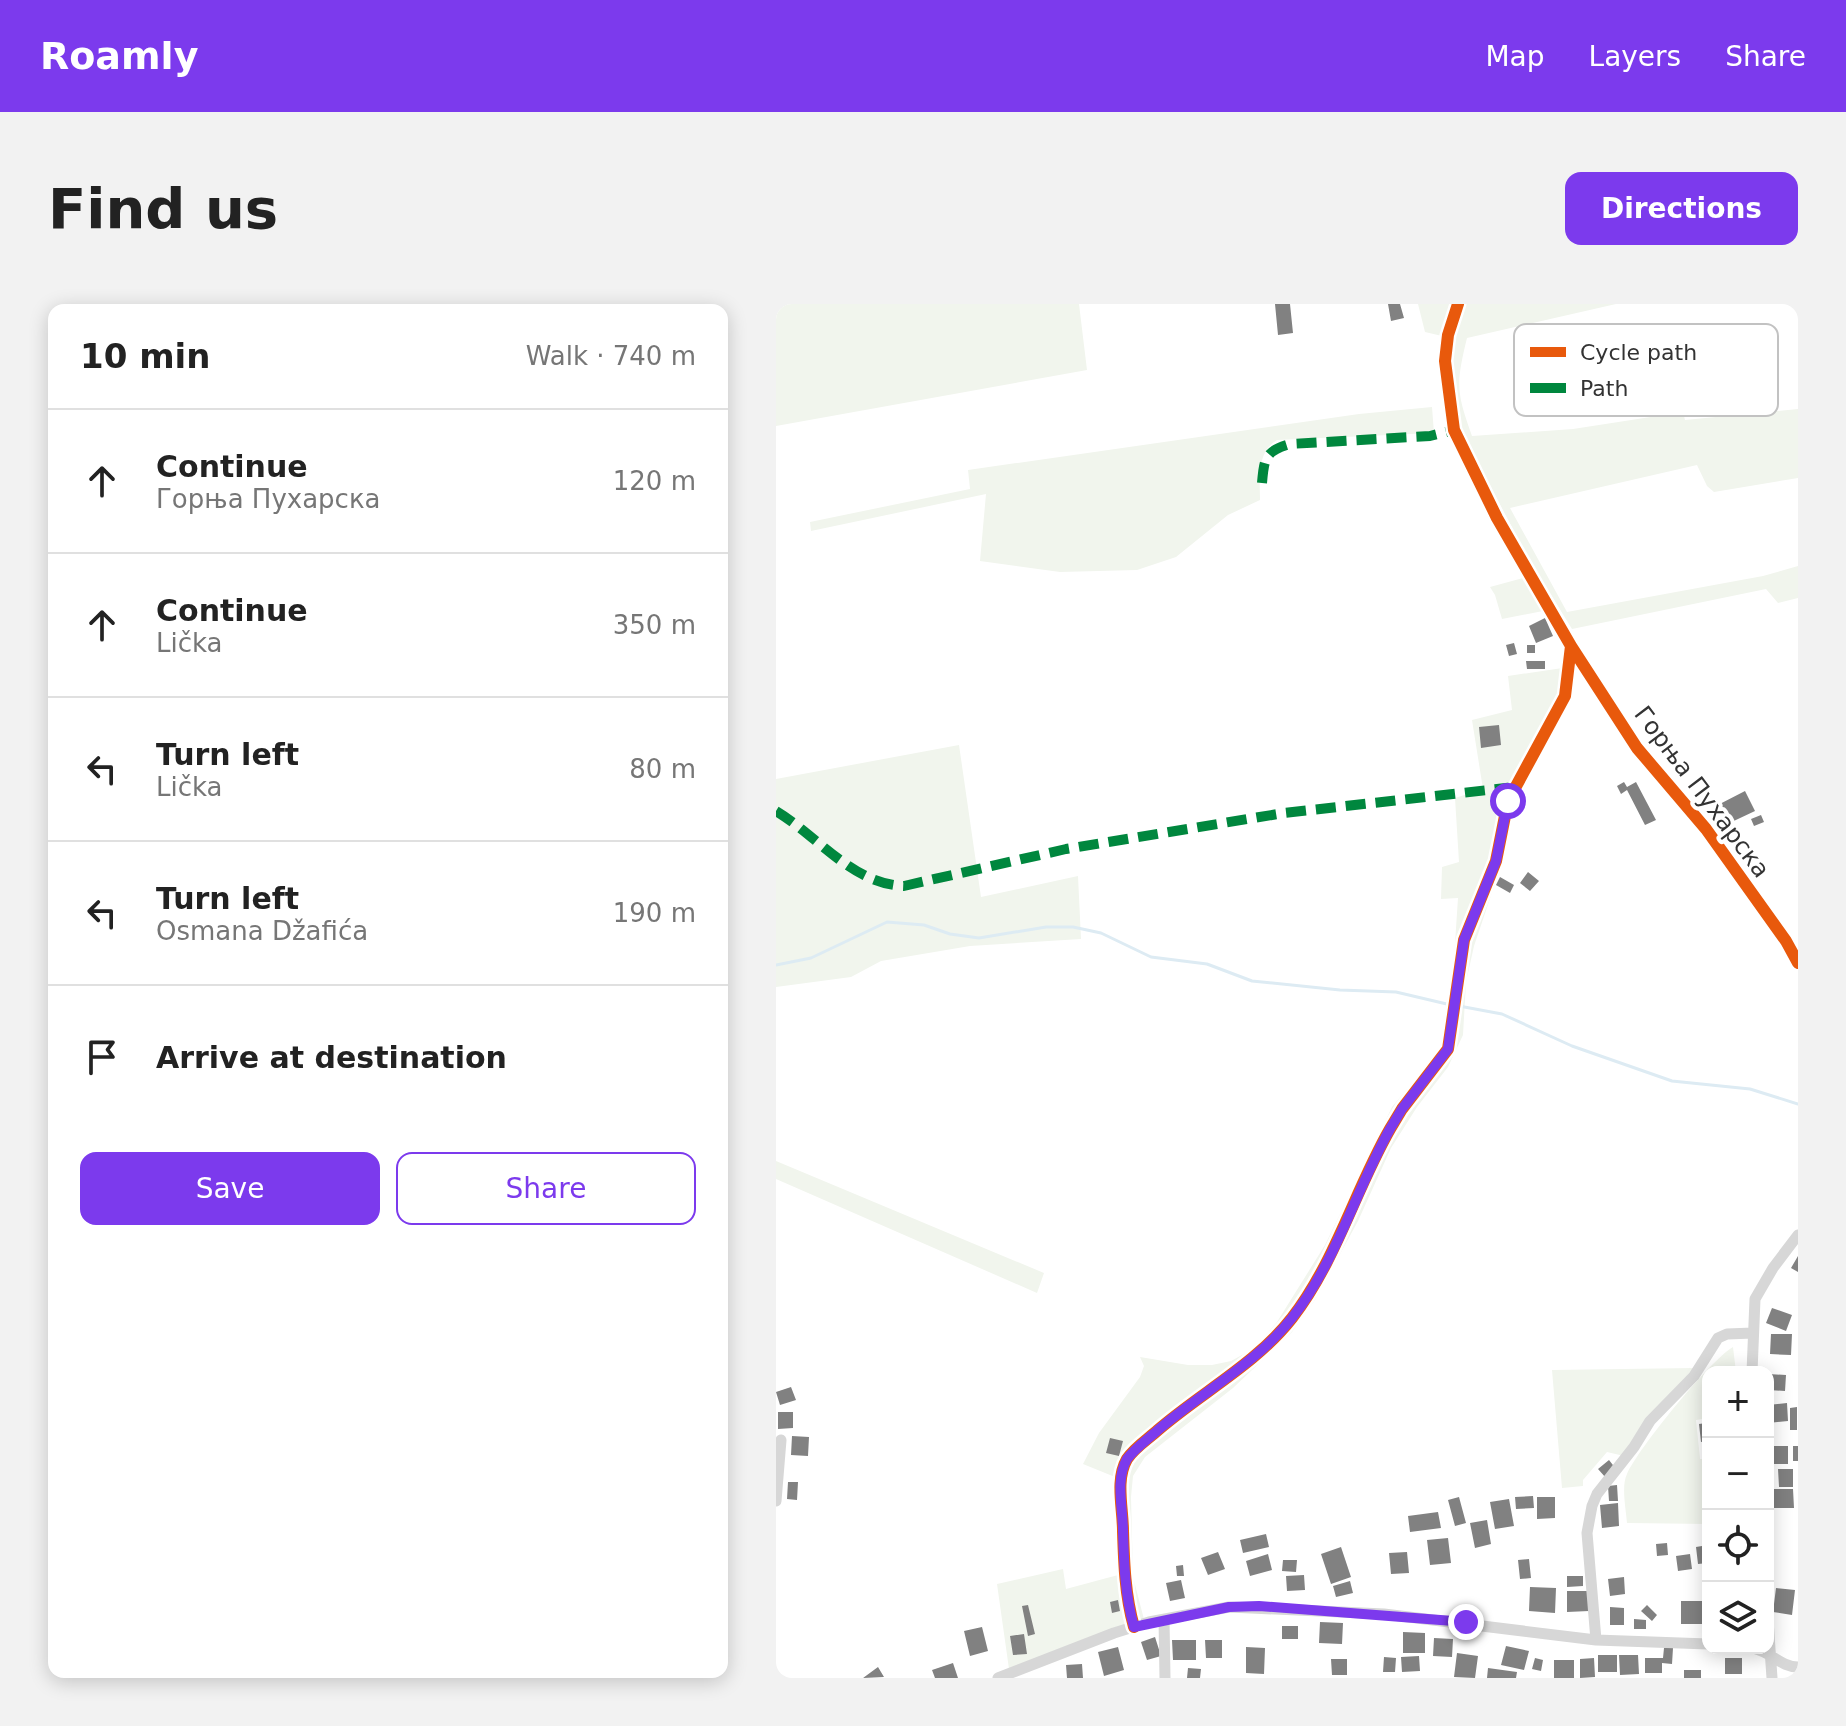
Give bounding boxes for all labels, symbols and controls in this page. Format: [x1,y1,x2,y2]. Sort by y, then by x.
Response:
text: Roamly [40,34,198,78]
text: Map [1485,40,1545,73]
text: Layers [1589,40,1681,73]
text: Share [1725,40,1806,73]
button: Directions [1565,172,1798,245]
text: Find us [48,176,278,241]
legend [1514,324,1778,416]
text: 10 min [80,336,210,376]
text: Cycle path [1580,340,1697,365]
text: Walk · 740 m [526,341,696,371]
text: Path [1580,376,1628,401]
text: Continue [156,449,308,484]
icon: ahead [80,459,124,503]
text: 120 m [613,466,696,496]
text: Горња Пухарска [156,484,381,514]
text: Continue [156,593,308,628]
icon: ahead [80,603,124,647]
text: 350 m [613,610,696,640]
text: Lička [156,628,223,658]
street label: Горња Пухарска [1628,701,1776,883]
text: Turn left [156,737,299,772]
icon: left [80,747,124,791]
text: 80 m [629,754,696,784]
text: Lička [156,772,223,802]
route start [1490,783,1526,819]
text: Turn left [156,881,299,916]
icon: left [80,891,124,935]
text: 190 m [613,898,696,928]
text: Osmana Džafića [156,916,368,946]
icon: arrive [80,1035,124,1079]
text: Arrive at destination [156,1040,507,1075]
button: Save [80,1152,380,1225]
button: Share [396,1152,696,1225]
map controls [1702,1366,1774,1654]
button: + [1702,1366,1774,1438]
button: − [1702,1438,1774,1510]
button: locate [1702,1510,1774,1582]
button: layers [1702,1582,1774,1654]
route end [1448,1604,1484,1640]

